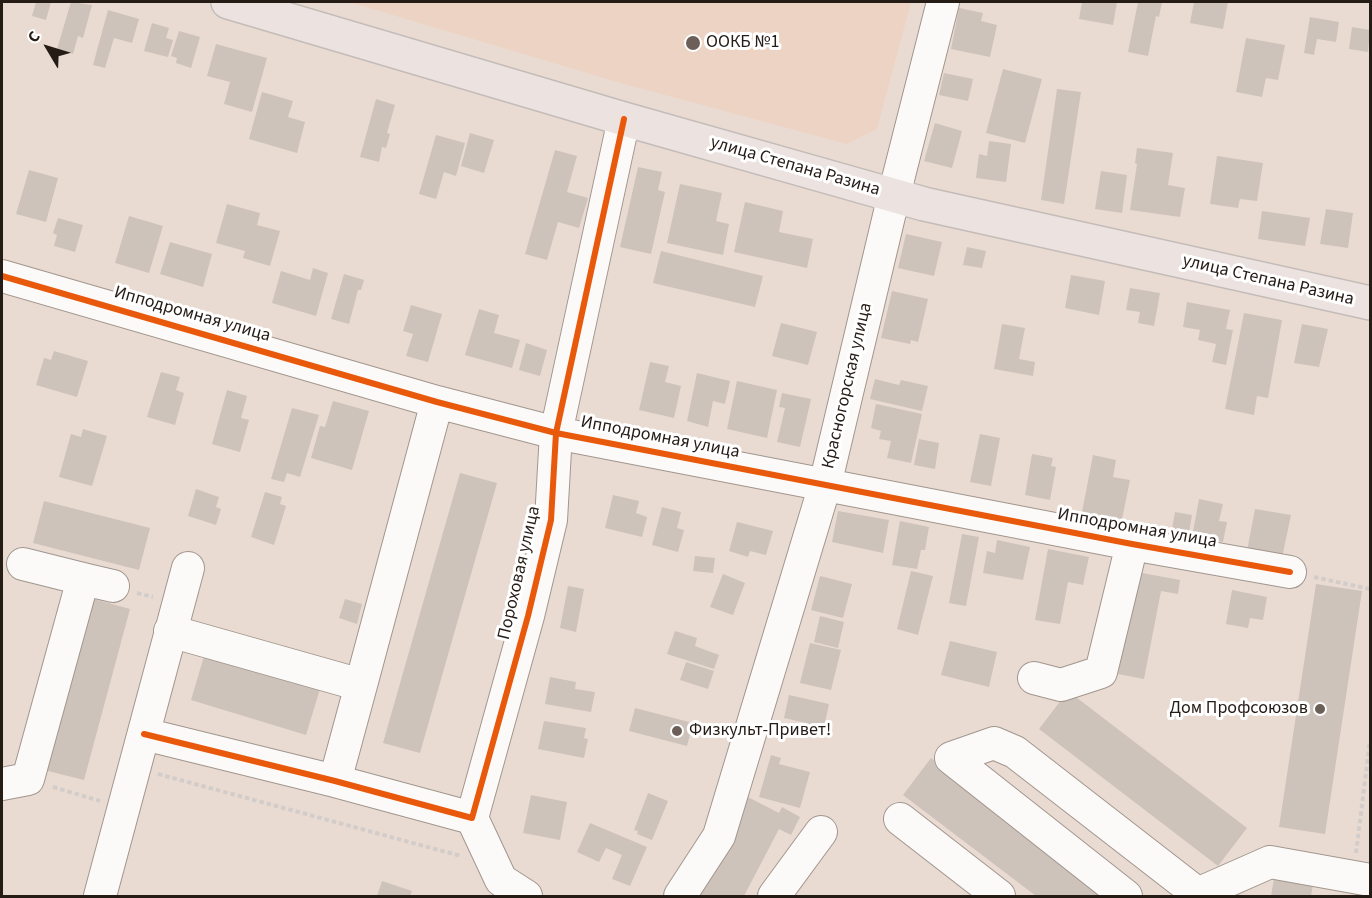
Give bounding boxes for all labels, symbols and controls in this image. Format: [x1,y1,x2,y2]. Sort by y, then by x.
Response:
north arrow [18,18,78,78]
text: С [22,26,45,47]
place label: ООКБ №1 [706,32,779,54]
marker: ООКБ №1 [684,34,702,52]
street label: улица Степана Разина [708,132,882,202]
street label: улица Степана Разина [1180,251,1356,311]
street label: Ипподромная улица [111,282,273,348]
street label: Красногорская улица [818,301,878,471]
street label: Ипподромная улица [579,412,741,464]
street label: Пороховая улица [494,504,546,642]
street label: Ипподромная улица [1056,504,1218,554]
place label: Дом Профсоюзов [1169,698,1308,720]
marker: Дом Профсоюзов [1313,702,1327,716]
place label: Физкульт-Привет! [689,720,831,742]
marker: Физкульт-Привет! [670,724,684,738]

